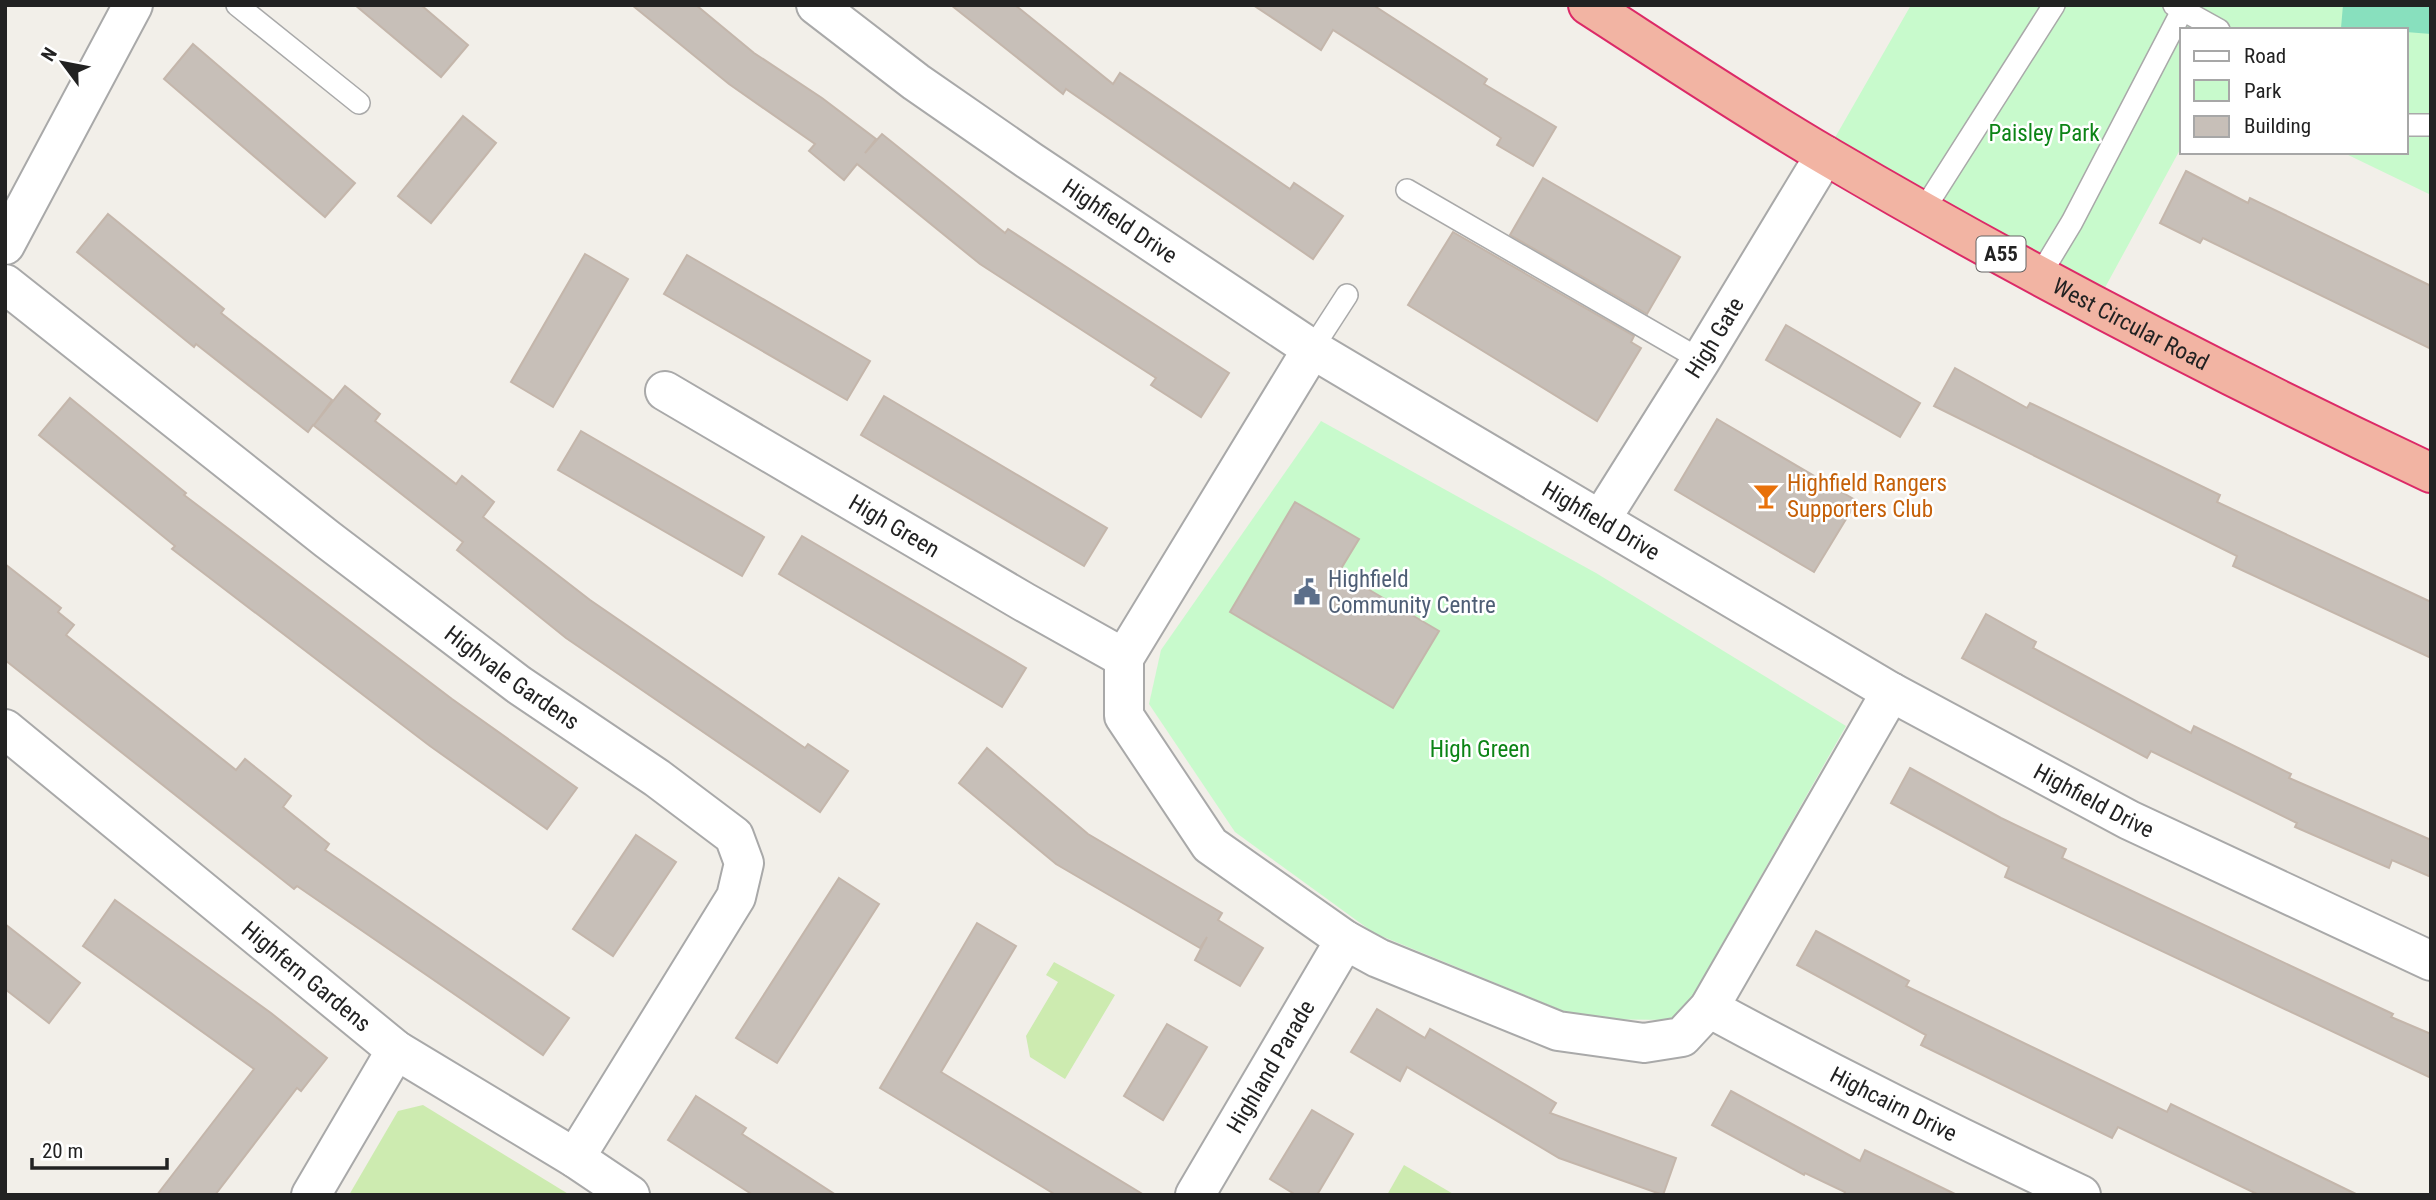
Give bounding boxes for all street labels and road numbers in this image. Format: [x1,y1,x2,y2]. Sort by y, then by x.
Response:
street label: Highfield Drive [1057,174,1182,269]
road number: A55 [1976,236,2025,272]
street label: West Circular Road [2048,273,2213,376]
street label: High Gate [1680,293,1750,383]
street label: Highfield Drive [1537,476,1665,566]
street label: High Green [844,489,944,563]
street label: Highvale Gardens [439,620,584,736]
street label: Highfield Drive [2029,758,2158,844]
street label: Highfern Gardens [236,916,376,1038]
street label: Highland Parade [1221,996,1321,1138]
street label: Highcairn Drive [1825,1061,1961,1147]

